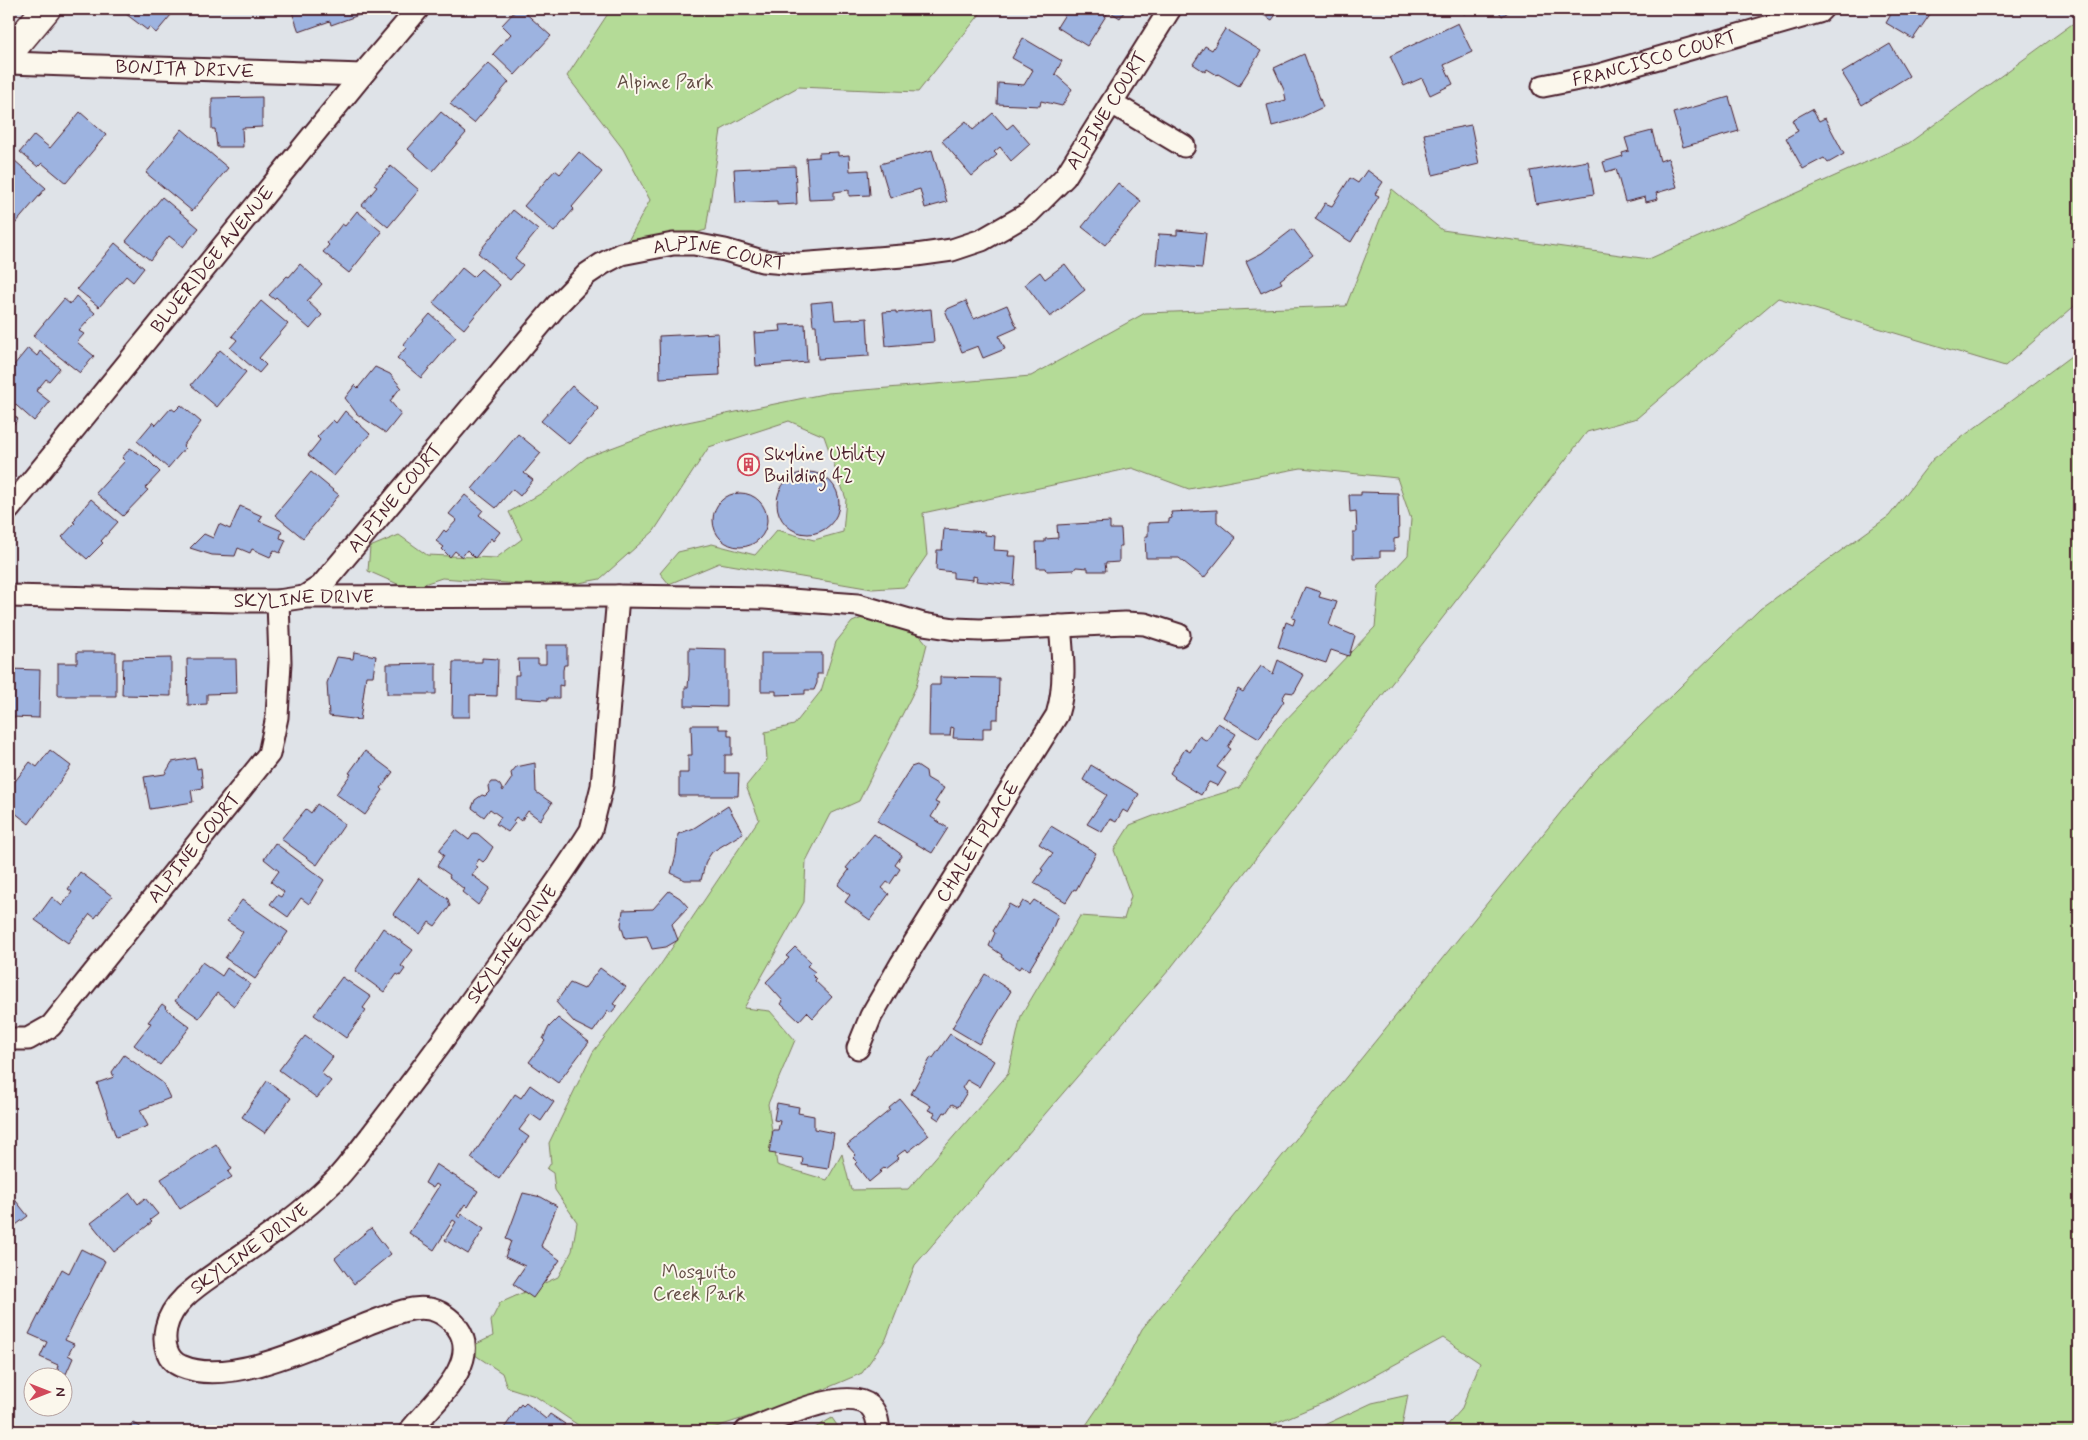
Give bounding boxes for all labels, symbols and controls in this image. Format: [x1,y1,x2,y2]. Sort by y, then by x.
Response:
street label: FRANCISCO COURT [1570,24,1740,92]
street label: ALPINE COURT [1060,47,1153,174]
street label: BONITA DRIVE [115,54,255,84]
park label: Alpine Park [617,70,713,95]
street label: BLUERIDGE AVENUE [145,180,280,338]
street label: ALPINE COURT [651,231,787,275]
street label: ALPINE COURT [342,438,448,558]
place label: Skyline Utility Building 42 [764,442,886,492]
building icon: Skyline Utility Building 42 [736,453,760,477]
street label: SKYLINE DRIVE [234,584,374,614]
street label: CHALET PLACE [930,776,1025,907]
street label: ALPINE COURT [142,787,246,908]
street label: SKYLINE DRIVE [461,880,563,1008]
street label: SKYLINE DRIVE [185,1197,314,1300]
park label: Mosquito Creek Park [653,1260,745,1307]
north arrow [22,1368,72,1418]
text: N [51,1387,69,1397]

